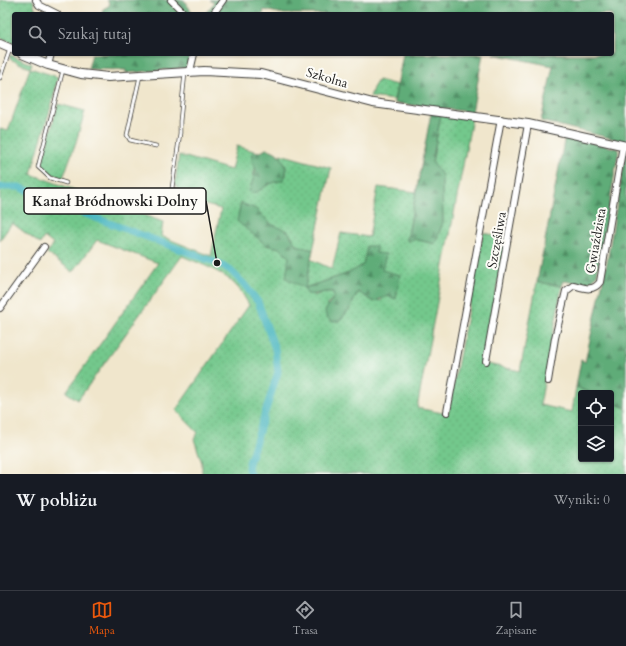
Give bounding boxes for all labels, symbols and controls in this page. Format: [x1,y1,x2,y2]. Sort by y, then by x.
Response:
search box [12,12,614,56]
icon: search [26,23,48,45]
text: Szukaj tutaj [58,24,132,44]
street label: Szkolna [304,63,350,93]
callout: Kanał Bródnowski Dolny [24,188,206,214]
text: Kanał Bródnowski Dolny [32,192,198,211]
street label: Gwiaździsta [581,206,611,275]
street label: Szczęśliwa [483,210,511,270]
map controls [578,390,614,462]
button: locate [578,390,614,426]
button: layers [578,426,614,462]
text: W pobliżu [16,489,97,512]
text: Wyniki: 0 [554,491,610,509]
tab: Mapa [89,599,115,638]
tab: Trasa [293,599,318,638]
tab: Zapisane [496,599,537,638]

